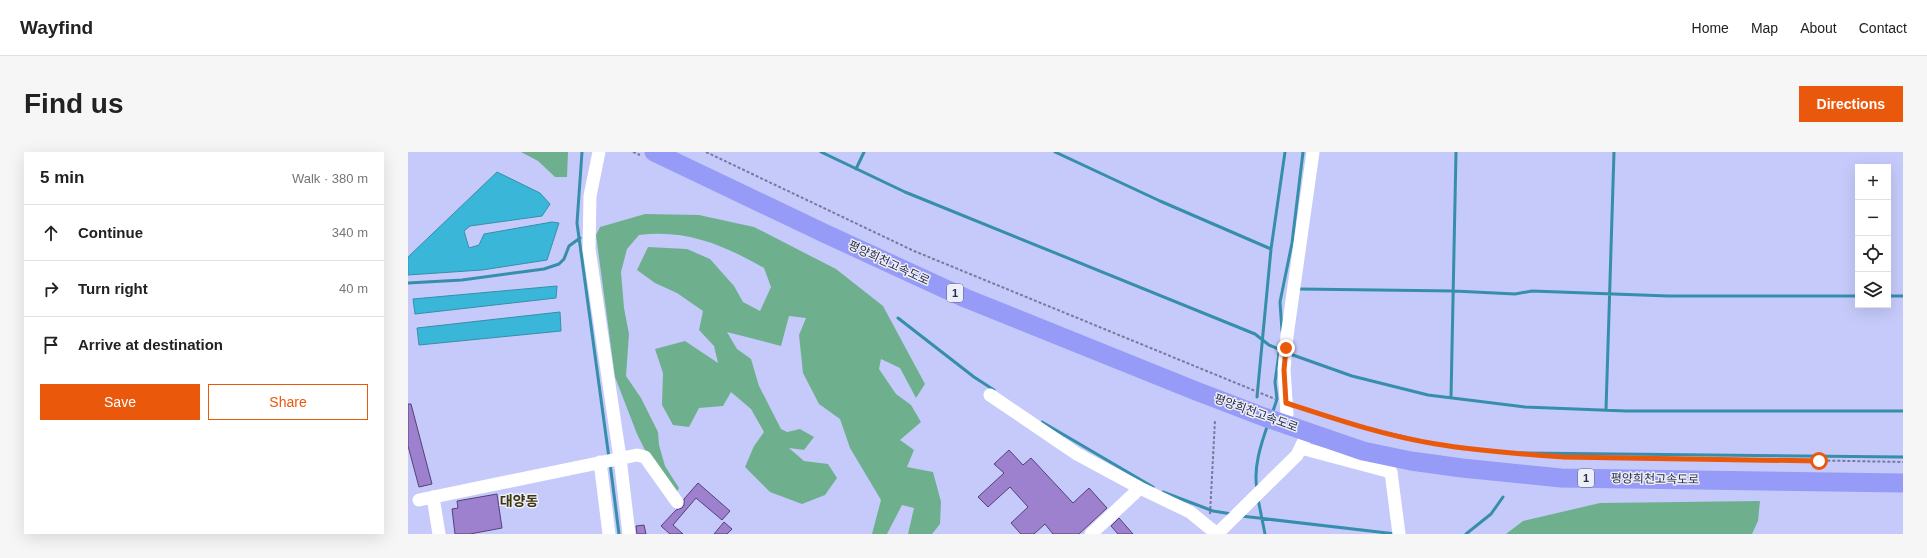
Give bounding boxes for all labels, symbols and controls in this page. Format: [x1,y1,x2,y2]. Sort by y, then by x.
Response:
text: Wayfind [20,17,93,38]
text: Home [1692,20,1729,36]
text: Map [1751,20,1778,36]
text: About [1800,20,1837,36]
text: Contact [1859,20,1907,36]
button: Directions [1799,86,1903,122]
text: Find us [24,88,124,119]
map controls [1855,164,1891,308]
button: + [1855,164,1891,200]
text: 5 min [40,168,84,187]
text: Walk · 380 m [292,171,368,186]
button: − [1855,200,1891,236]
icon: ahead [40,222,62,244]
text: Continue [78,224,143,241]
text: 340 m [332,225,368,240]
button: locate [1855,236,1891,272]
street label: 평양희천고속도로 [846,238,932,288]
button: layers [1855,272,1891,308]
icon: right [40,278,62,300]
text: Turn right [78,280,148,297]
text: 40 m [339,281,368,296]
road number: 1 [947,284,963,302]
icon: arrive [40,334,62,356]
text: Arrive at destination [78,336,223,353]
route end [1277,339,1295,357]
button: Save [40,384,200,420]
button: Share [208,384,368,420]
street label: 평양희천고속도로 [1212,391,1300,435]
route start [1810,452,1828,470]
road number: 1 [1578,469,1594,487]
street label: 평양희천고속도로 [1611,471,1699,487]
district label: 대양동 [500,493,538,509]

